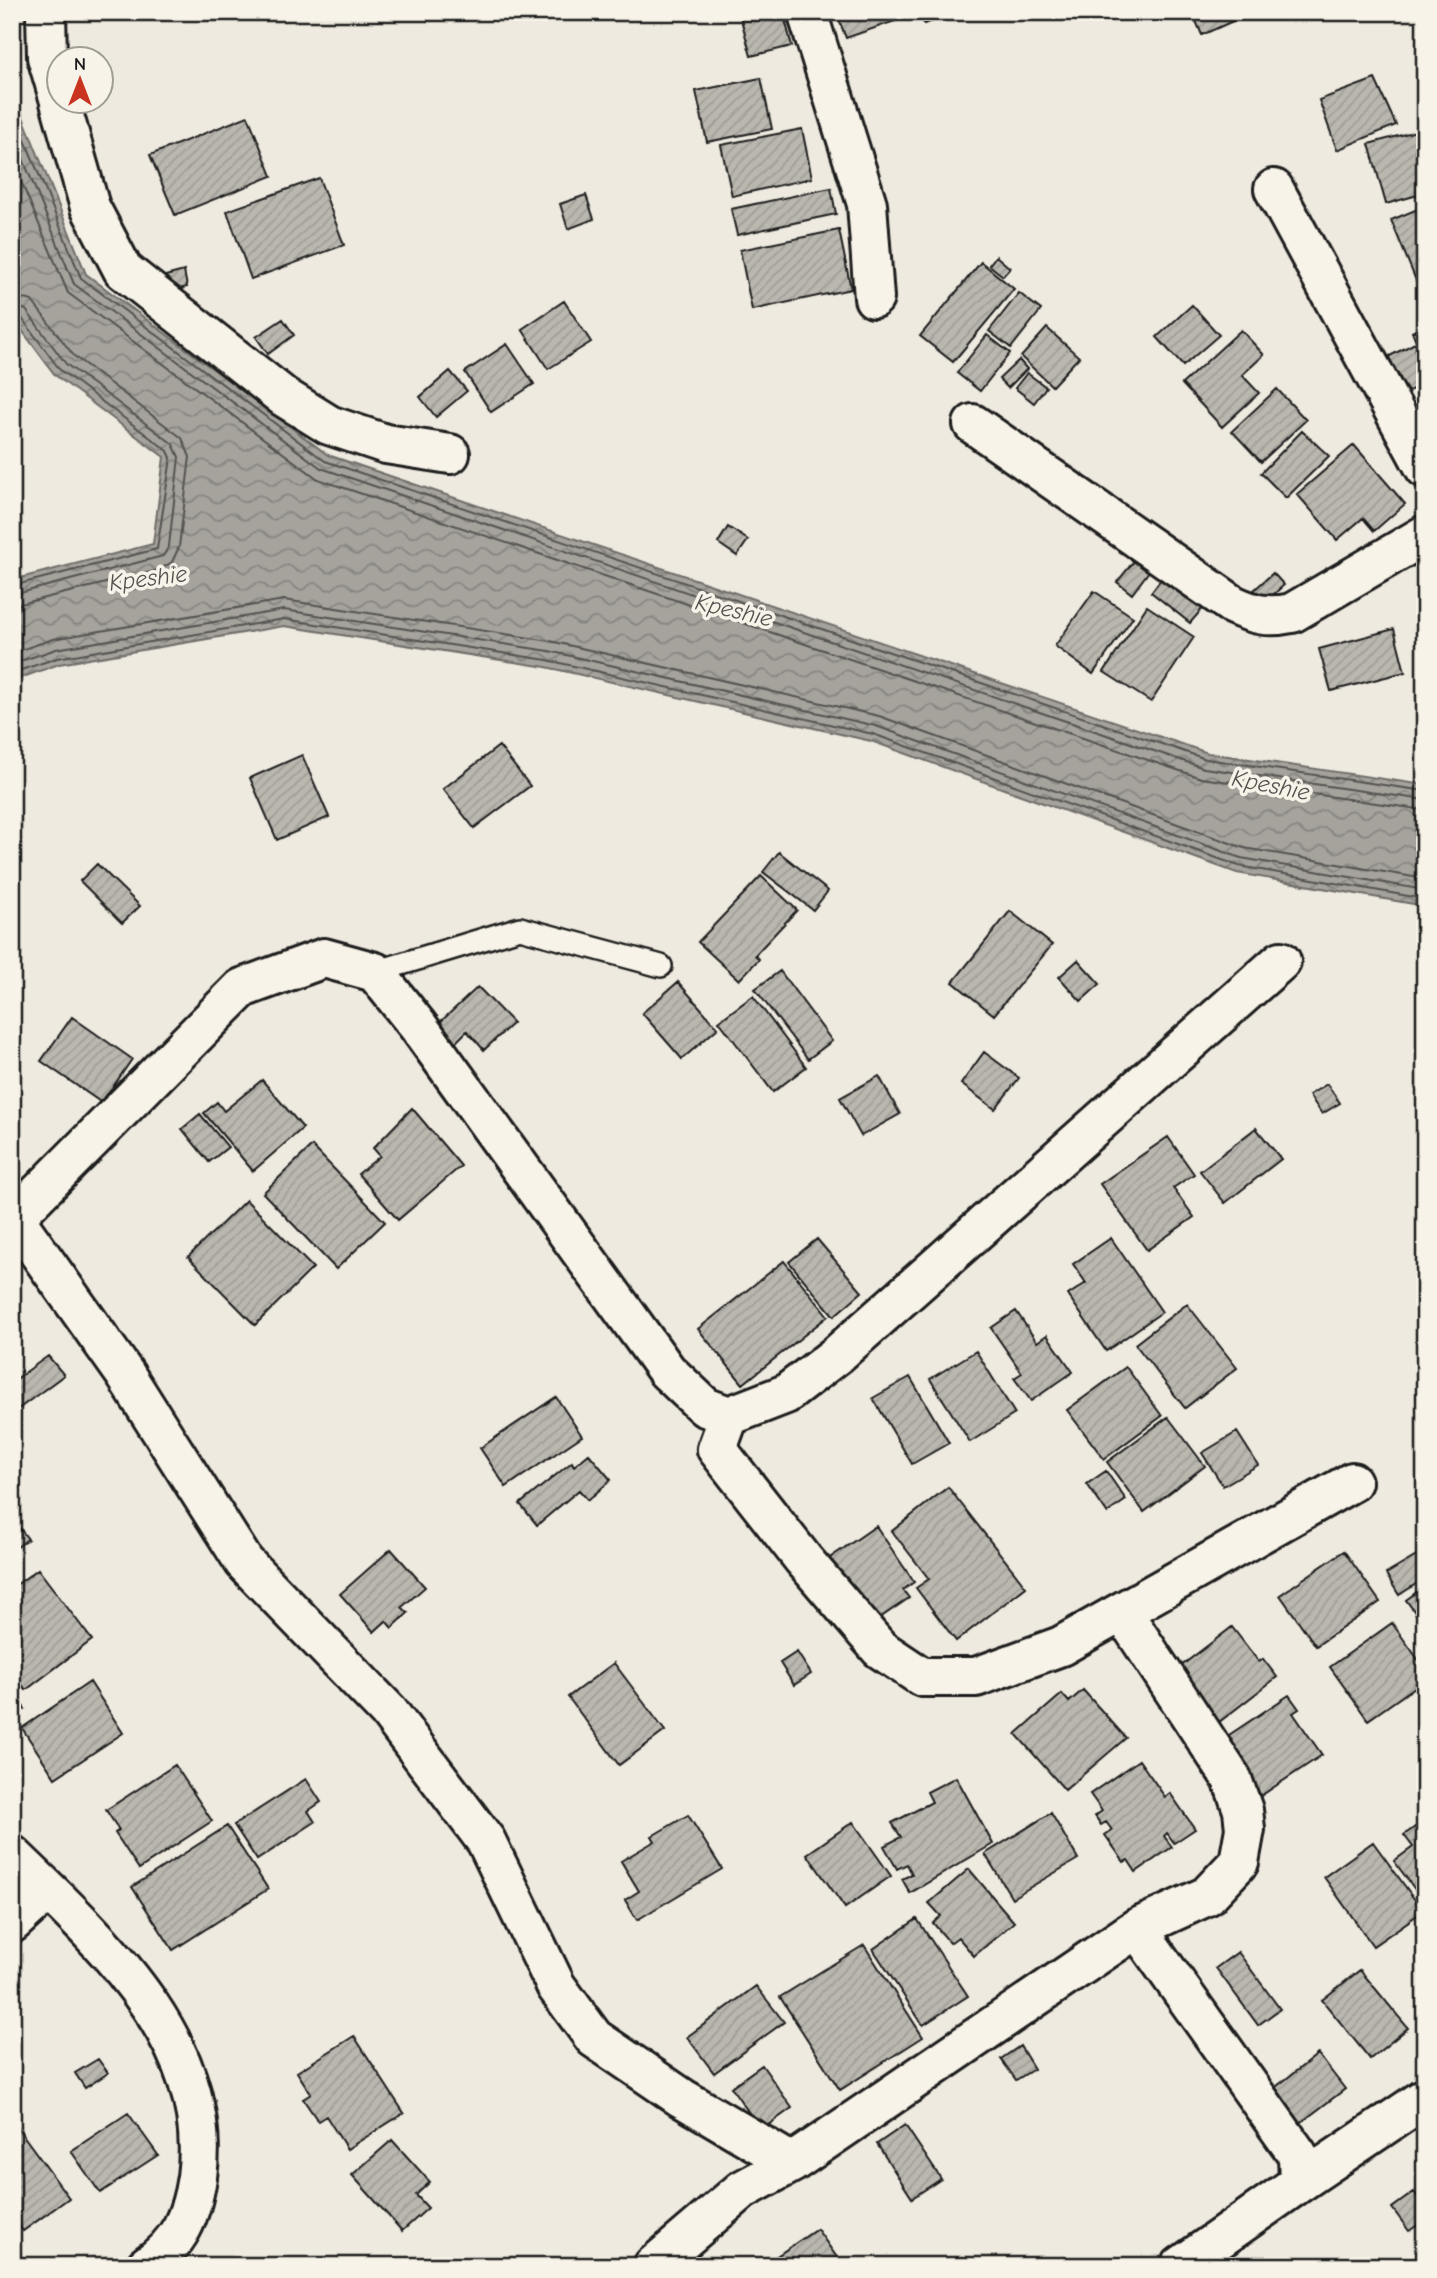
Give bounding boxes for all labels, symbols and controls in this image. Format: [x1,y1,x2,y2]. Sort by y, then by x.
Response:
north arrow [46,46,116,116]
text: N [74,53,86,75]
water label: Kpeshie [107,559,189,597]
water label: Kpeshie [693,588,775,632]
water label: Kpeshie [1230,764,1312,806]

